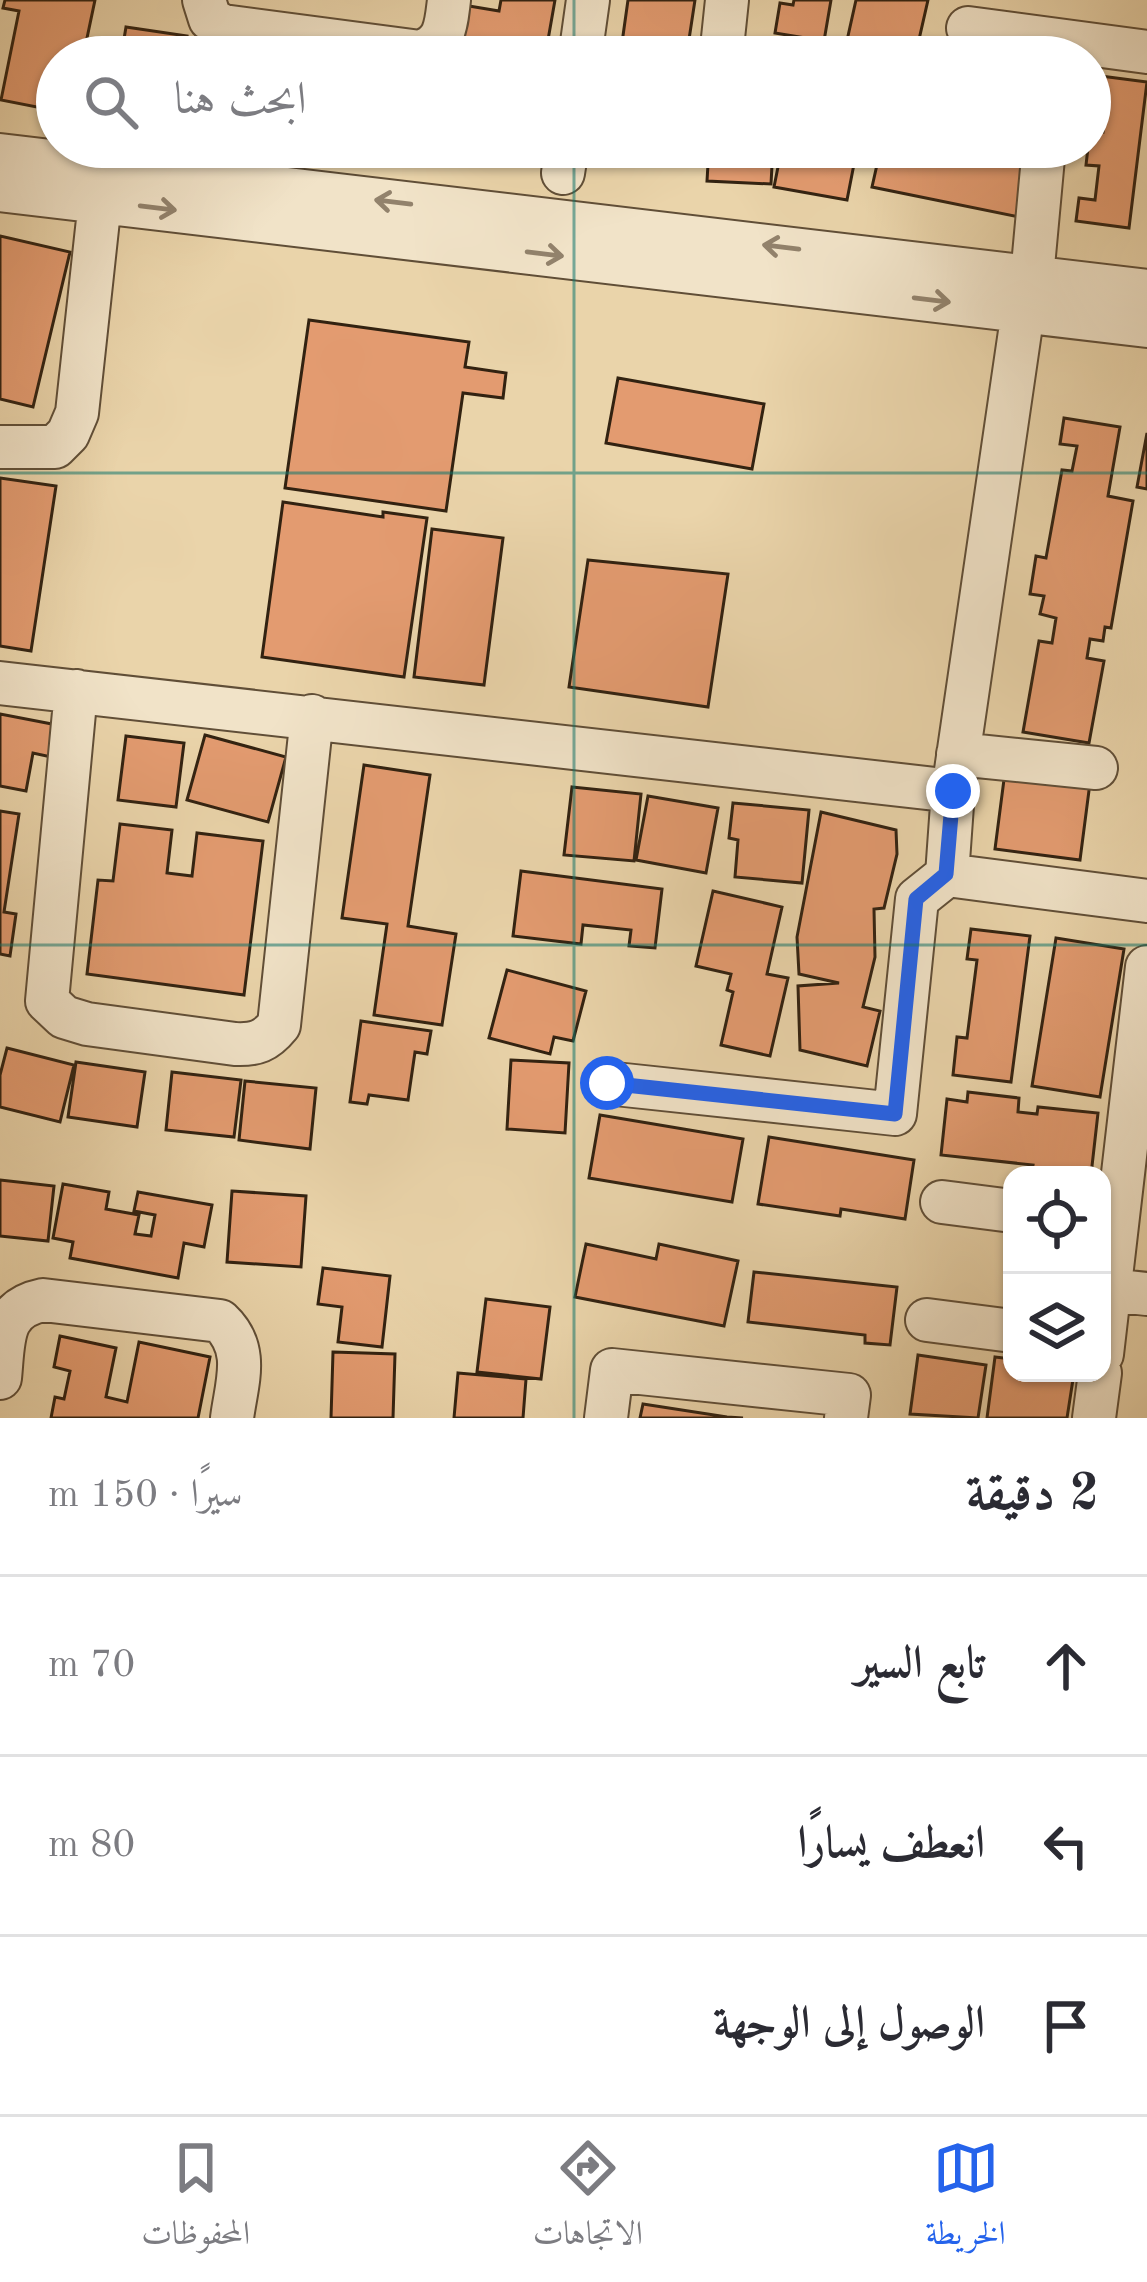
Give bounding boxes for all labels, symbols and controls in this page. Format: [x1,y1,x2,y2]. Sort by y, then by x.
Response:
search box [36,36,1111,168]
icon: search [78,69,144,135]
text: ابحث هنا [174,79,307,124]
one-way arrow [374,190,413,212]
one-way arrow [138,198,177,220]
one-way arrow [762,236,801,258]
one-way arrow [525,244,564,266]
one-way arrow [912,290,951,312]
route end [926,764,980,818]
route start [580,1056,634,1110]
map controls [1003,1166,1111,1382]
button: locate [1003,1166,1111,1274]
button: layers [1003,1274,1111,1382]
text: 2 دقيقة [966,1470,1099,1521]
text: سيرًا · 150 m [48,1476,243,1515]
icon: ahead [1033,1633,1099,1699]
text: تابع السير [855,1643,985,1688]
text: 70 m [48,1646,135,1685]
icon: left [1033,1813,1099,1879]
text: انعطف يسارًا [798,1823,985,1868]
text: 80 m [48,1826,135,1865]
icon: arrive [1033,1993,1099,2059]
text: الوصول إلى الوجهة [713,2003,985,2048]
tab: المحفوظات [141,2135,250,2265]
tab: الاتجاهات [533,2135,643,2265]
tab: الخريطة [925,2135,1006,2265]

